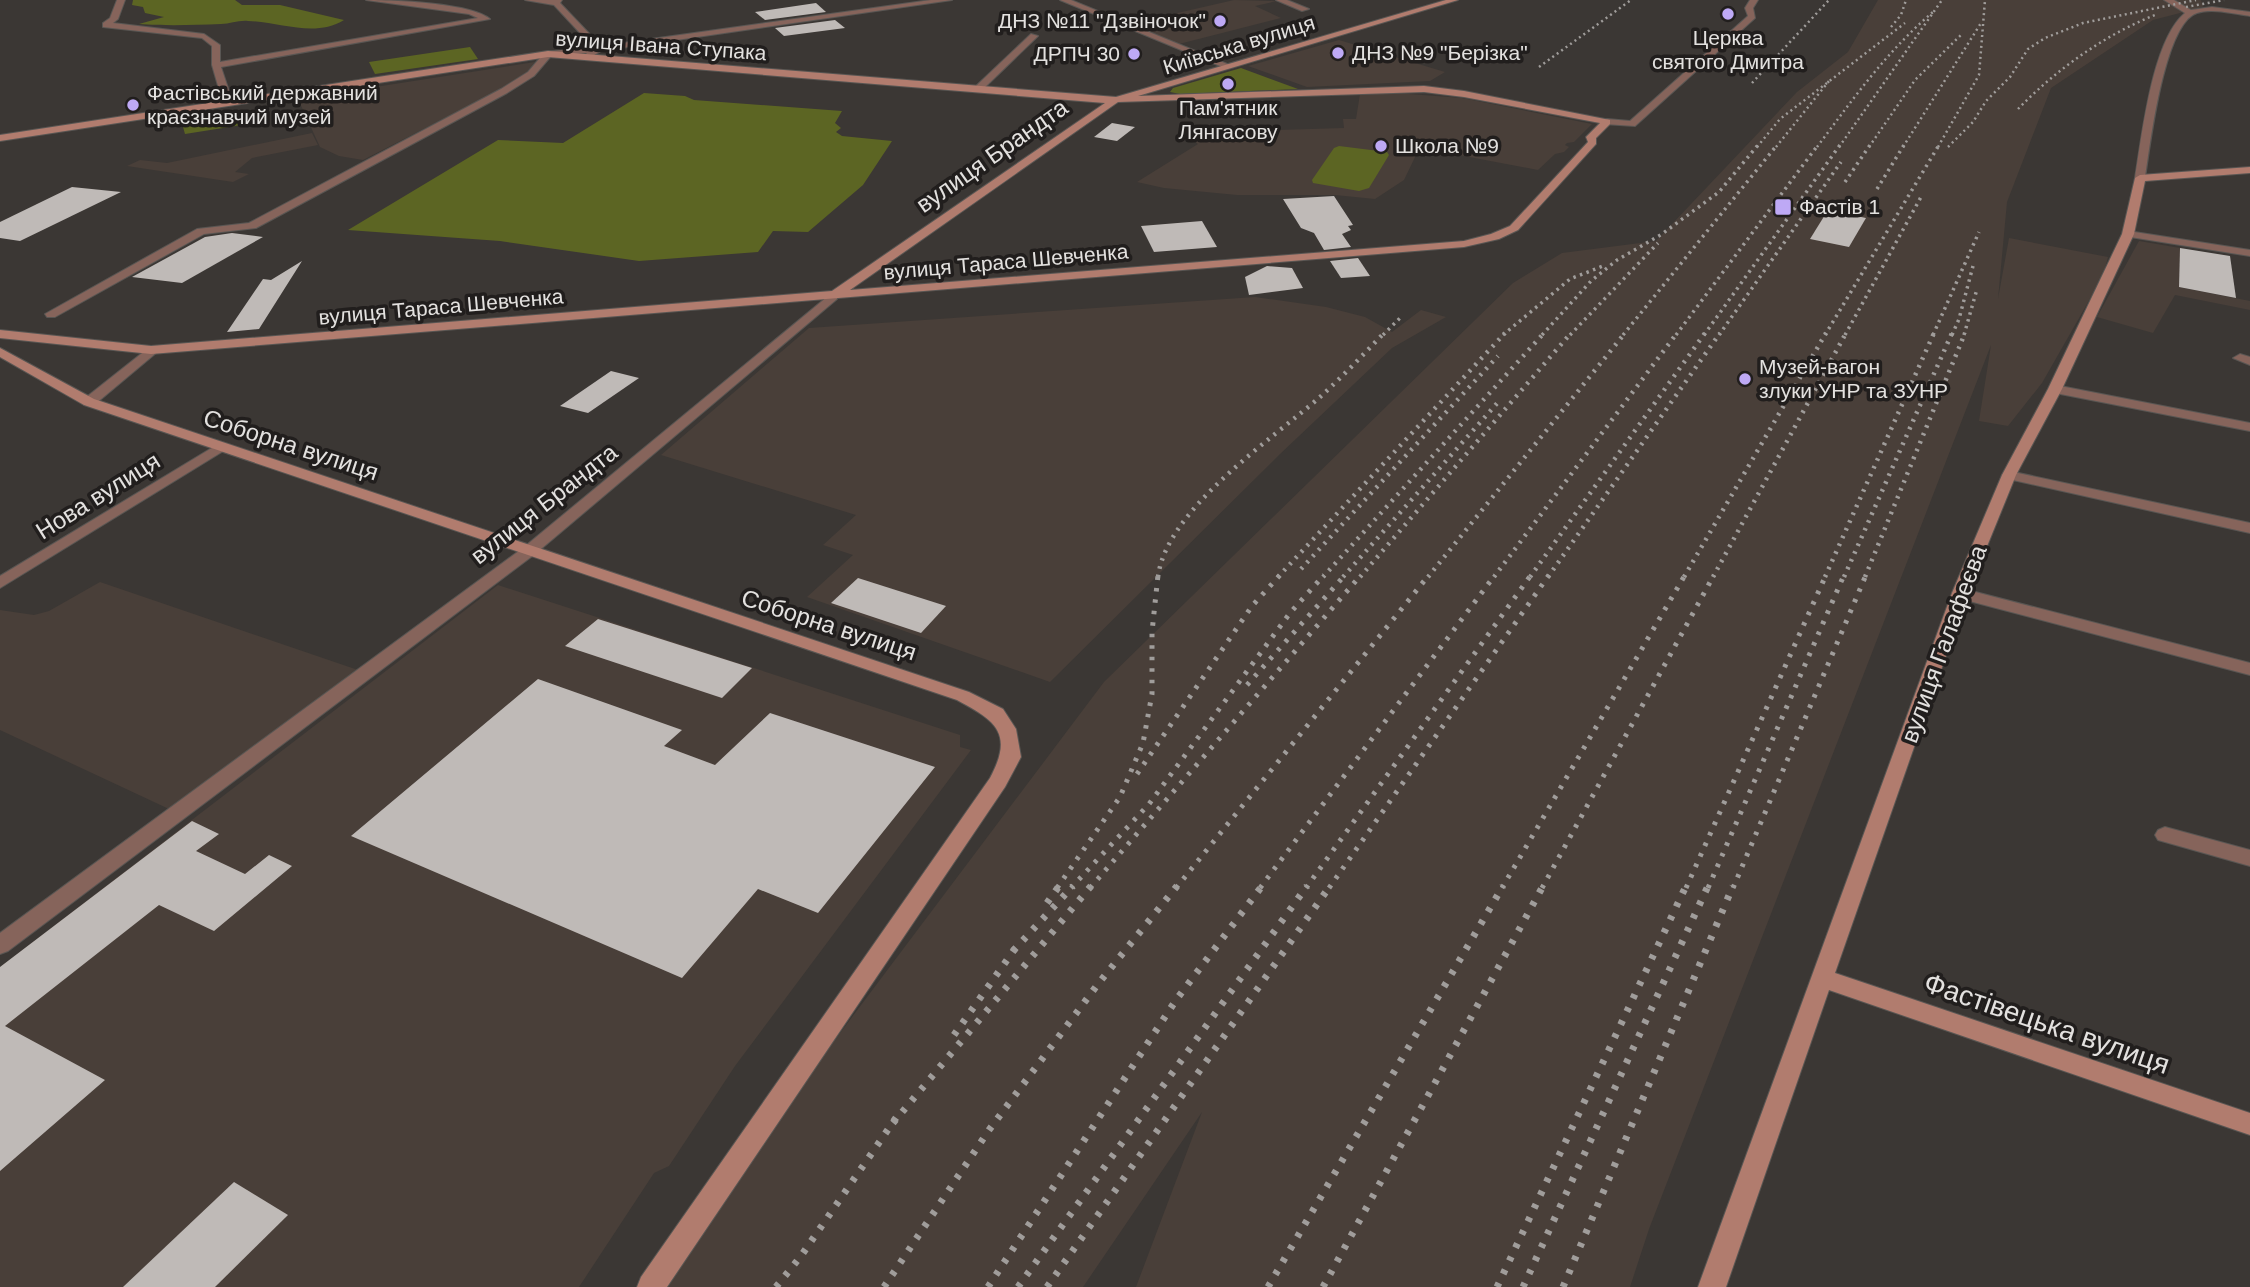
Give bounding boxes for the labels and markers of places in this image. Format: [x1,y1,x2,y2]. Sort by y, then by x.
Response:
marker: Церква святого Дмитра [1720,6,1736,22]
place label: ДНЗ №11 "Дзвіночок" [998,9,1206,32]
marker: ДНЗ №11 "Дзвіночок" [1212,13,1228,29]
place label: Церква святого Дмитра [1652,26,1804,73]
place label: ДНЗ №9 "Берізка" [1352,41,1528,64]
place label: ДРПЧ 30 [1033,42,1120,65]
marker: ДНЗ №9 "Берізка" [1330,45,1346,61]
marker: ДРПЧ 30 [1126,46,1142,62]
marker: Пам'ятник Лянгасову [1220,76,1236,92]
place label: Фастівський державний краєзнавчий музей [147,81,378,128]
place label: Пам'ятник Лянгасову [1178,96,1278,143]
marker: Фастівський державний краєзнавчий музей [125,97,141,113]
place label: Школа №9 [1395,134,1499,157]
marker: Школа №9 [1373,138,1389,154]
place label: Фастів 1 [1799,195,1880,218]
marker: Фастів 1 [1773,197,1793,217]
place label: Музей-вагон злуки УНР та ЗУНР [1759,355,1948,402]
marker: Музей-вагон злуки УНР та ЗУНР [1737,371,1753,387]

